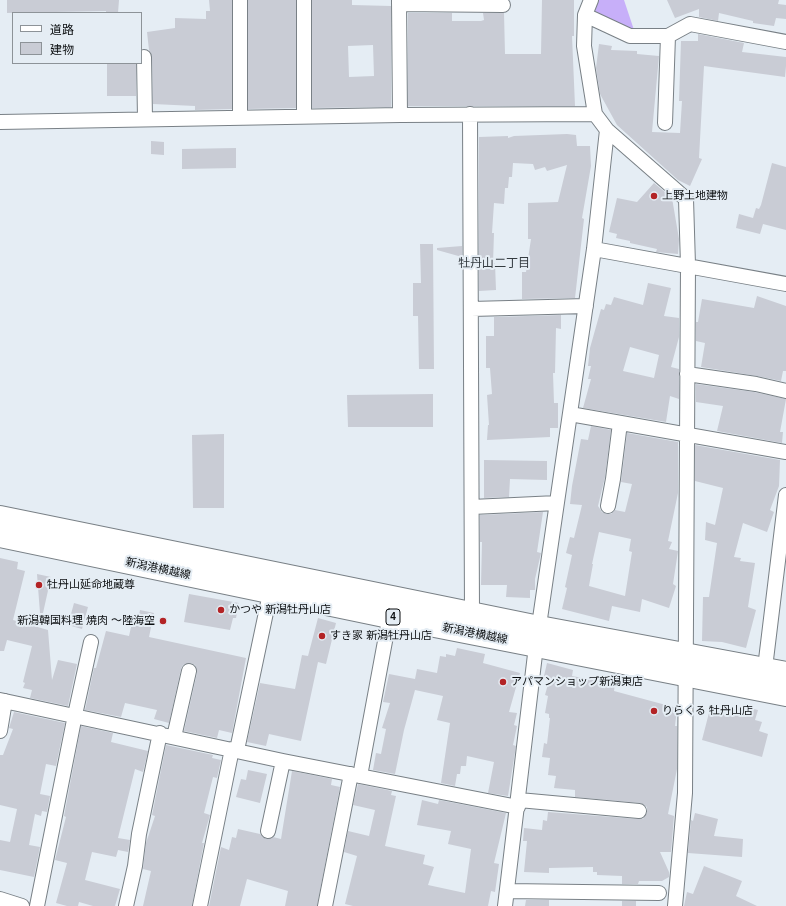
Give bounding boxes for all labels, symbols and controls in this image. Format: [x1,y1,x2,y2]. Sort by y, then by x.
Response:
legend [12,12,142,64]
text: 道路 [50,23,74,37]
text: 建物 [50,43,74,57]
place label: 上野土地建物 [662,189,728,203]
marker: 上野土地建物 [649,191,659,201]
district label: 牡丹山二丁目 [458,257,530,271]
street label: 新潟港横越線 [124,556,192,582]
place label: 牡丹山延命地蔵尊 [47,578,135,592]
marker: 牡丹山延命地蔵尊 [34,580,44,590]
place label: かつや 新潟牡丹山店 [229,603,331,617]
marker: かつや 新潟牡丹山店 [216,605,226,615]
road number: 4 [386,609,400,625]
place label: 新潟韓国料理 焼肉 ～陸海空 [17,614,155,628]
marker: 新潟韓国料理 焼肉 ～陸海空 [158,616,168,626]
street label: 新潟港横越線 [441,621,509,647]
place label: すき家 新潟牡丹山店 [330,629,432,643]
marker: すき家 新潟牡丹山店 [317,631,327,641]
place label: アパマンショップ新潟東店 [511,675,643,689]
marker: アパマンショップ新潟東店 [498,677,508,687]
place label: りらくる 牡丹山店 [662,704,753,718]
marker: りらくる 牡丹山店 [649,706,659,716]

